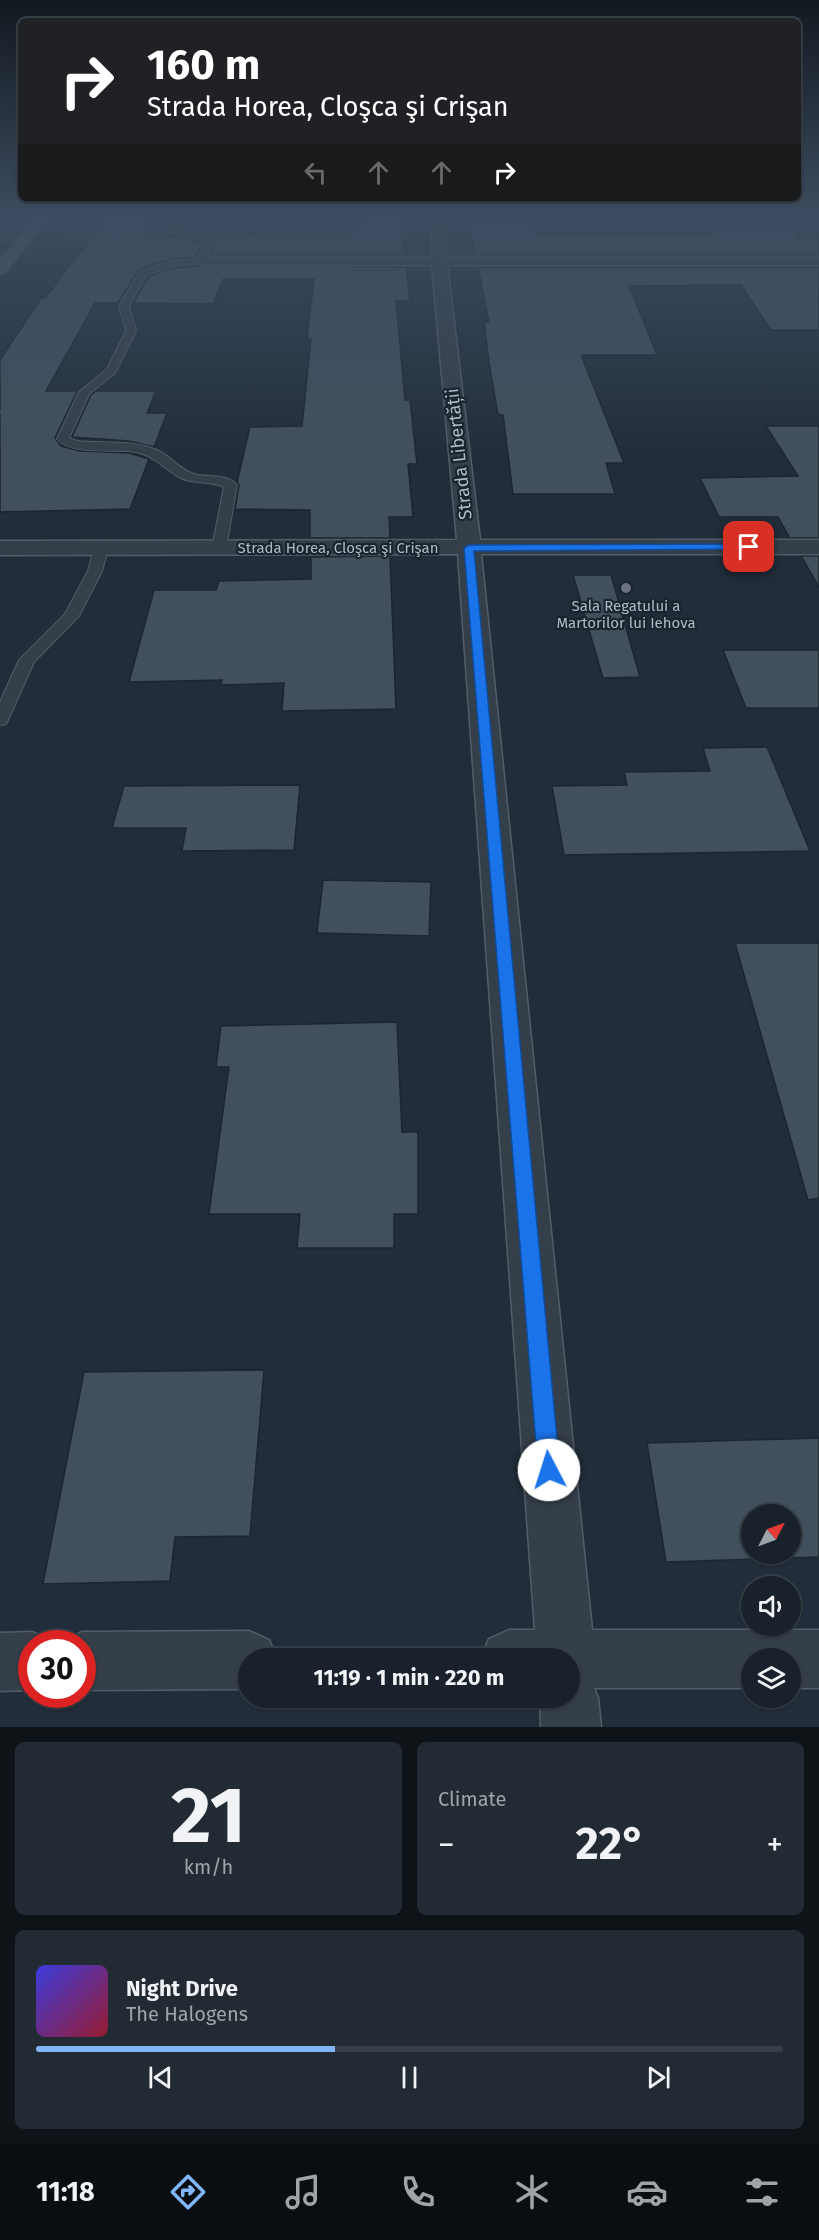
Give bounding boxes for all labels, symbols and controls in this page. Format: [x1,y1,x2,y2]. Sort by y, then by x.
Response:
text: 160 m [147,40,260,90]
icon: right [48,42,126,120]
text: Strada Horea, Cloşca şi Crişan [147,91,509,123]
icon: left [299,156,332,189]
icon: ahead [362,156,395,189]
icon: ahead [425,156,458,189]
icon: right [488,156,521,189]
street label: Strada Libertății [441,387,478,521]
pin [723,521,774,572]
icon: arrive [732,530,765,563]
street label: Strada Horea, Cloşca şi Crişan [238,539,438,557]
marker: Sala Regatului a Martorilor lui Iehova [619,581,633,595]
place label: Sala Regatului a Martorilor lui Iehova [556,597,696,632]
position arrow [517,1438,581,1502]
north arrow [741,1504,801,1564]
map controls [741,1504,801,1708]
button: sound [741,1576,801,1636]
speed limit sign: 30 [18,1630,96,1708]
button: layers [741,1648,801,1708]
text: 11:19 · 1 min · 220 m [314,1664,504,1691]
text: 21 [171,1769,246,1863]
text: Climate [438,1787,506,1811]
text: 22° [576,1817,646,1871]
text: − [438,1825,455,1865]
text: + [767,1825,783,1865]
text: km/h [184,1855,233,1879]
text: Night Drive [126,1975,238,2002]
text: The Halogens [126,2002,248,2026]
icon: previous [144,2061,177,2094]
icon: pause [393,2061,426,2094]
icon: next [642,2061,675,2094]
icon: directions [167,2171,209,2213]
icon: music [282,2171,324,2213]
icon: phone [397,2171,439,2213]
icon: climate [511,2171,553,2213]
icon: car [626,2171,668,2213]
icon: filters [741,2171,783,2213]
text: 11:18 [36,2176,95,2208]

